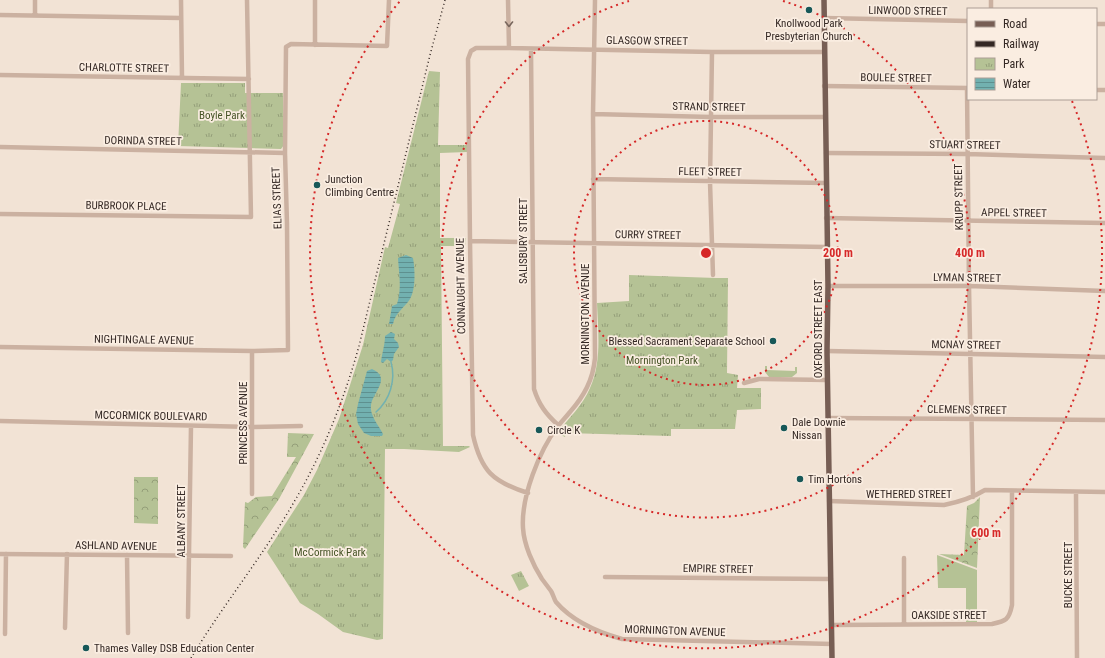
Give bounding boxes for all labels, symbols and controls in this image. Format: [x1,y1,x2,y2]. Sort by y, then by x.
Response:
street label: LINWOOD STREET [868,4,948,18]
marker: Knollwood Park Presbyterian Church [804,5,814,15]
legend [967,8,1097,100]
place label: Knollwood Park Presbyterian Church [765,17,853,43]
text: Road [1003,17,1027,31]
one-way arrow [505,21,513,27]
street label: GLASGOW STREET [606,34,688,48]
text: Railway [1003,37,1039,51]
text: Park [1003,57,1025,71]
street label: CHARLOTTE STREET [79,61,169,75]
street label: BOULEE STREET [860,71,932,85]
text: Water [1003,77,1031,91]
street label: STRAND STREET [672,100,746,114]
park label: Boyle Park [199,109,245,122]
street label: DORINDA STREET [104,134,182,148]
street label: STUART STREET [929,138,1001,152]
street label: KRUPP STREET [952,163,966,230]
street label: FLEET STREET [678,165,742,179]
street label: ELIAS STREET [269,166,285,229]
place label: Junction Climbing Centre [325,173,394,199]
marker: Junction Climbing Centre [312,180,322,190]
street label: SALISBURY STREET [517,198,530,284]
street label: BURBROOK PLACE [85,199,167,213]
street label: APPEL STREET [981,206,1047,220]
street label: CURRY STREET [615,228,681,242]
street label: CONNAUGHT AVENUE [454,237,468,334]
centre of rings [699,246,713,260]
text: 200 m [823,246,853,260]
text: 400 m [955,246,985,260]
street label: MORNINGTON AVENUE [579,263,592,365]
street label: LYMAN STREET [933,271,1001,285]
street label: OXFORD STREET EAST [812,279,825,378]
street label: NIGHTINGALE AVENUE [94,333,195,347]
place label: Blessed Sacrament Separate School [609,335,765,348]
marker: Blessed Sacrament Separate School [768,336,778,346]
street label: MCNAY STREET [931,338,1001,352]
park label: Mornington Park [626,354,698,367]
street label: PRINCESS AVENUE [237,381,250,465]
street label: CLEMENS STREET [927,403,1007,417]
street label: MCCORMICK BOULEVARD [95,409,207,423]
place label: Dale Downie Nissan [792,416,846,442]
marker: Dale Downie Nissan [779,423,789,433]
place label: Circle K [547,424,580,437]
marker: Circle K [534,425,544,435]
place label: Tim Hortons [808,473,862,486]
marker: Tim Hortons [795,474,805,484]
street label: ALBANY STREET [175,484,188,557]
street label: WETHERED STREET [866,488,952,501]
text: 600 m [971,526,1001,540]
street label: ASHLAND AVENUE [75,539,158,553]
street label: BUCKE STREET [1062,542,1075,608]
park label: McCormick Park [294,546,366,559]
street label: EMPIRE STREET [683,562,754,576]
street label: OAKSIDE STREET [911,609,987,622]
street label: MORNINGTON AVENUE [624,623,726,639]
place label: Thames Valley DSB Education Center [94,642,255,655]
marker: Thames Valley DSB Education Center [81,643,91,653]

